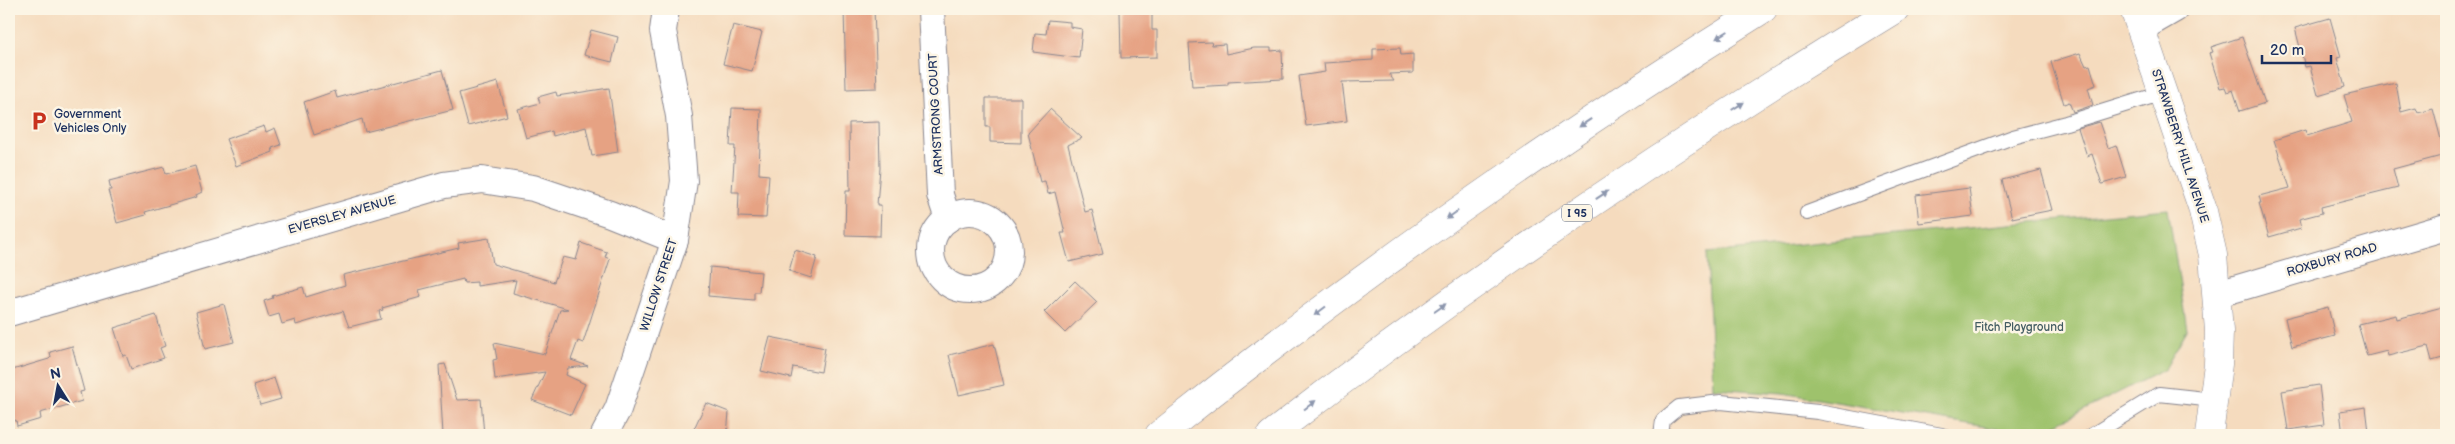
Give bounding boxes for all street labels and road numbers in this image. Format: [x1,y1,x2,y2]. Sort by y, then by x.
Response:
street label: ARMSTRONG COURT [925,52,947,175]
street label: STRAWBERRY HILL AVENUE [2148,67,2212,225]
street label: EVERSLEY AVENUE [286,192,398,238]
road number: I 95 [1562,204,1592,222]
street label: WILLOW STREET [637,236,681,333]
street label: ROXBURY ROAD [2285,240,2379,280]

